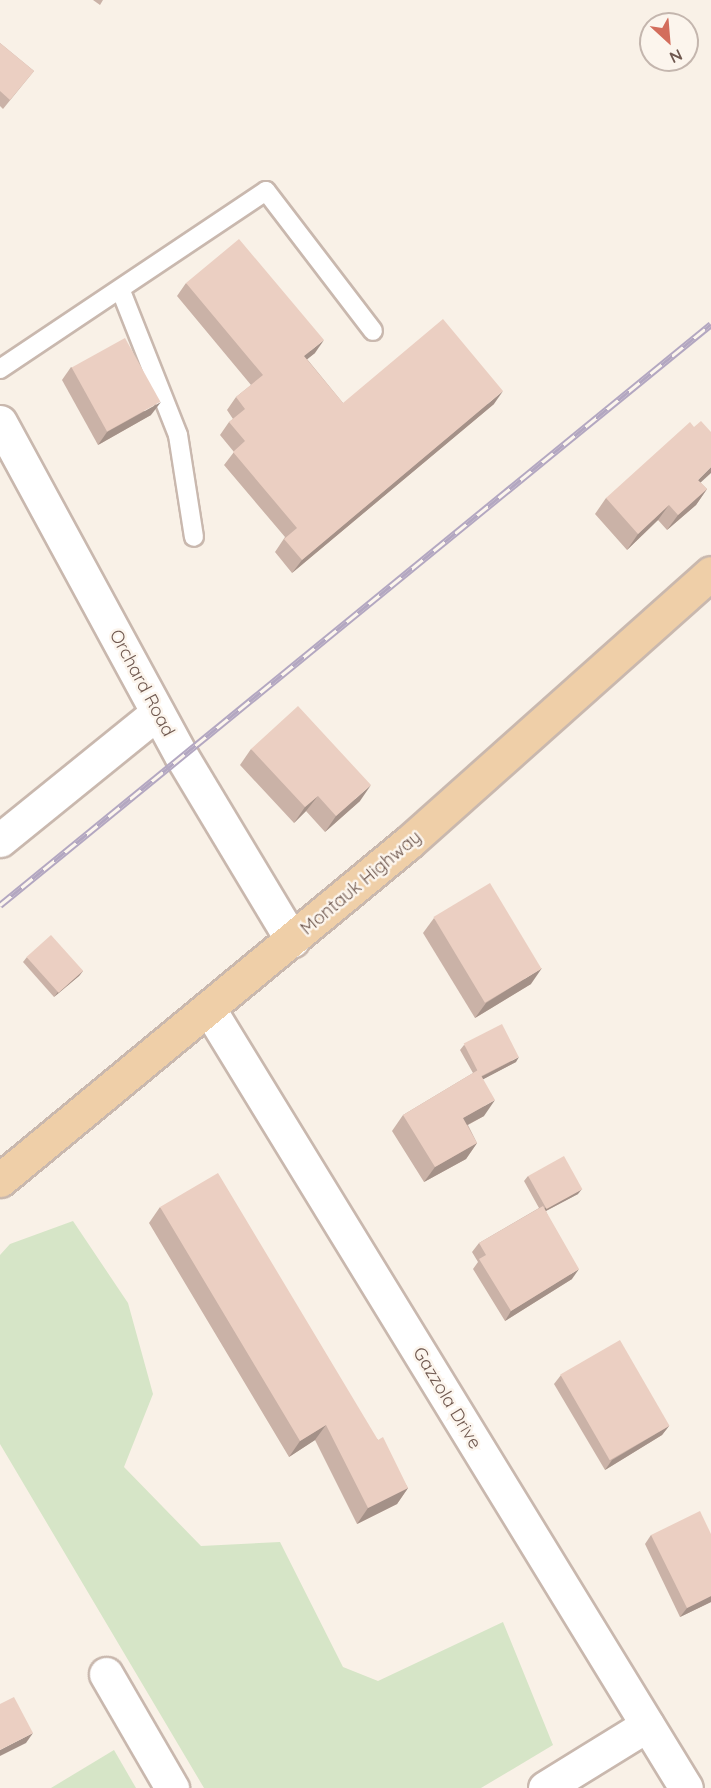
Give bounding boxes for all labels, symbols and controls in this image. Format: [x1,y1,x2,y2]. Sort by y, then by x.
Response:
north arrow [639,12,699,72]
text: N [666,45,686,68]
street label: Orchard Road [105,626,179,740]
street label: Montauk Highway [296,826,426,940]
street label: Gazzola Drive [408,1343,486,1453]

